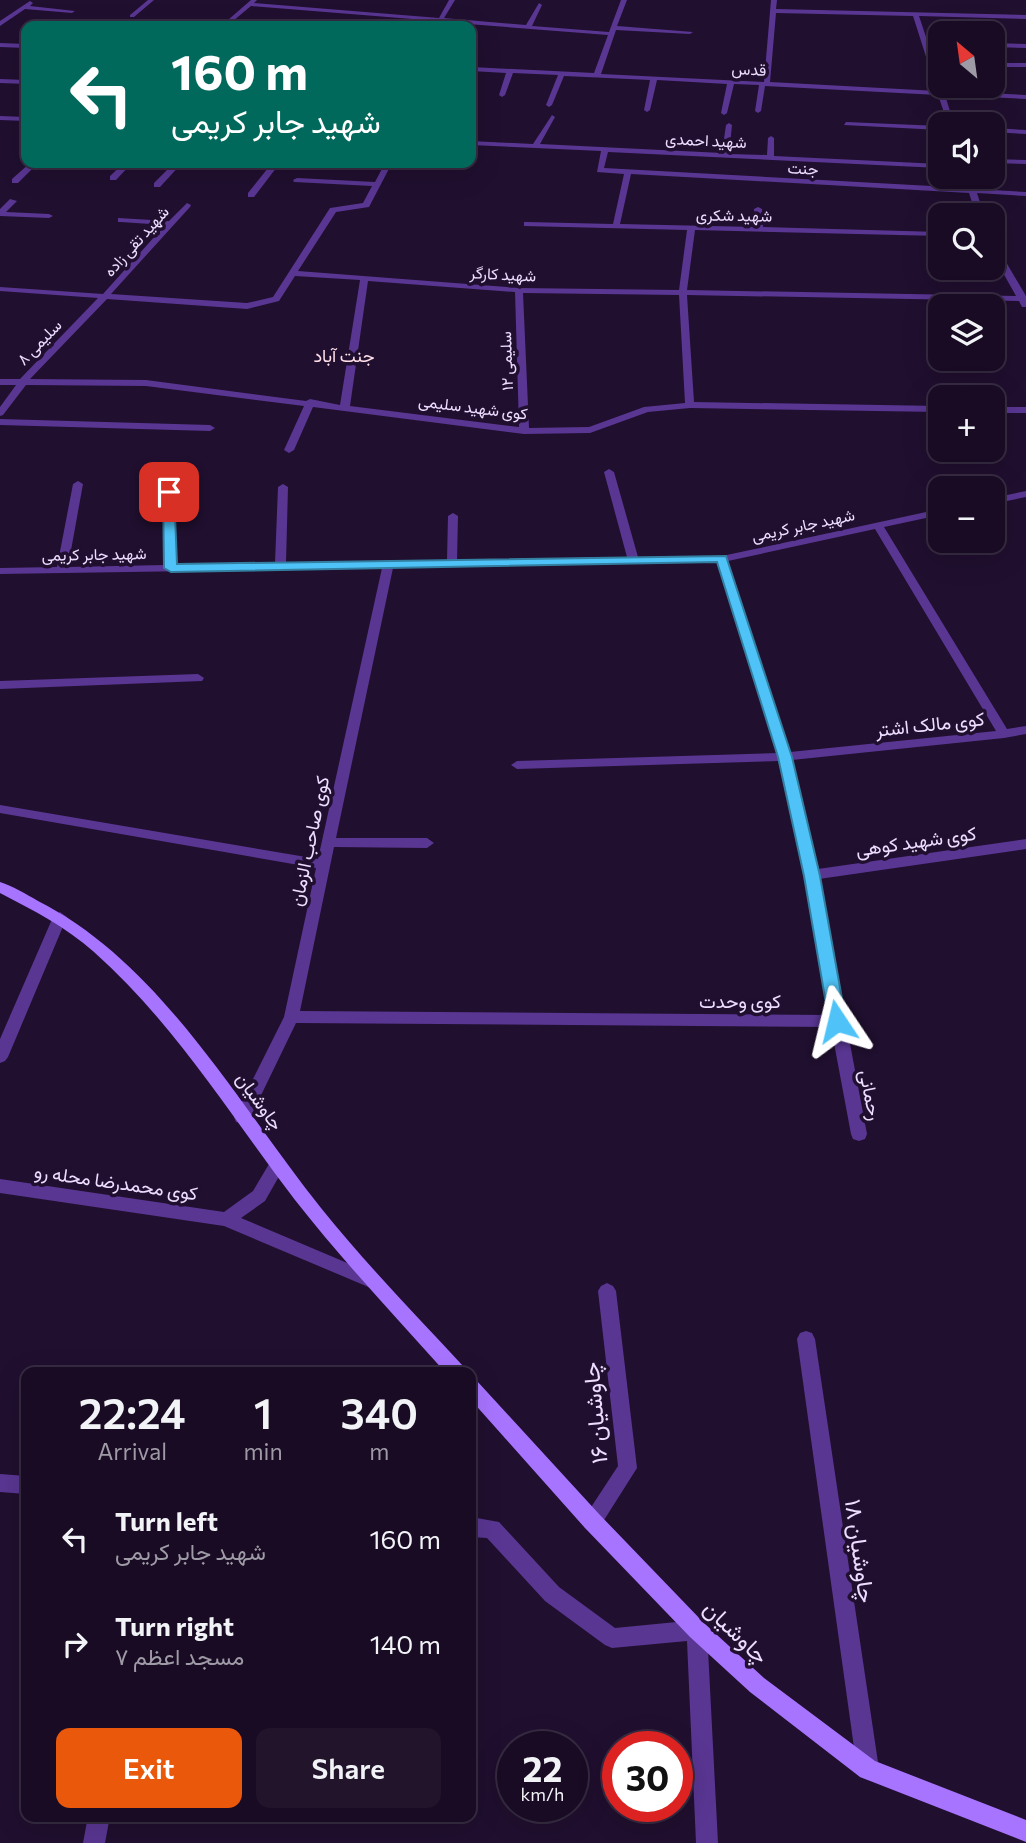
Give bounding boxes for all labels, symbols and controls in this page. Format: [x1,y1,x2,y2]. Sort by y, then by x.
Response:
north arrow [928,21,1004,98]
map controls [928,21,1005,553]
text: 160 m [171,40,308,100]
icon: left [56,49,147,140]
street label: قدس [731,58,767,81]
text: شهید جابر کریمی [171,100,381,140]
button: sound [928,112,1005,189]
street label: شهید احمدی [665,128,747,153]
street label: جنت [787,157,819,179]
street label: شهید تقی زاده [99,202,174,281]
button: search [928,203,1005,280]
street label: شهید شکری [696,204,772,227]
street label: شهید کارگر [468,262,537,287]
button: layers [928,294,1005,371]
street label: سلیمی ۸ [12,315,66,370]
street label: سلیمی ۱۲ [495,331,518,391]
district label: جنت آباد [313,344,375,366]
button: + [928,385,1005,462]
street label: کوی شهید سلیمی [417,390,529,425]
pin [139,462,199,522]
icon: arrive [150,473,188,511]
button: − [928,476,1005,553]
street label: شهید جابر کریمی [750,504,857,547]
street label: شهید جابر کریمی [41,543,147,566]
street label: کوی مالک اشتر [873,706,986,742]
street label: کوی صاحب الزمان [283,774,335,908]
street label: کوی شهید کوهی [854,821,978,861]
position arrow [800,984,874,1058]
street label: کوی وحدت [699,989,781,1013]
street label: چاوشیان [229,1067,289,1136]
street label: رحمانی [854,1068,888,1122]
street label: کوی محمدرضا محله رو [33,1159,199,1205]
street label: چاوشیان ۱۶ [576,1361,615,1465]
text: 22:24 [79,1386,186,1438]
text: 1 [254,1386,272,1438]
text: 340 [340,1386,418,1438]
text: Arrival [97,1437,167,1465]
text: min [243,1437,283,1465]
text: m [369,1437,389,1465]
street label: چاوشیان ۱۸ [837,1497,882,1605]
text: Turn left [115,1505,218,1536]
icon: left [56,1520,94,1558]
text: 160 m [369,1523,441,1554]
text: شهید جابر کریمی [115,1537,266,1565]
street label: چاوشیان [696,1594,775,1671]
text: Turn right [115,1610,234,1641]
icon: right [56,1625,94,1663]
text: 140 m [370,1628,441,1659]
text: مسجد اعظم ۷ [115,1642,244,1670]
button: Exit [56,1728,242,1808]
button: Share [256,1728,441,1808]
speed limit sign: 30 [602,1731,693,1822]
text: 22 [523,1746,562,1789]
text: km/h [521,1783,564,1805]

